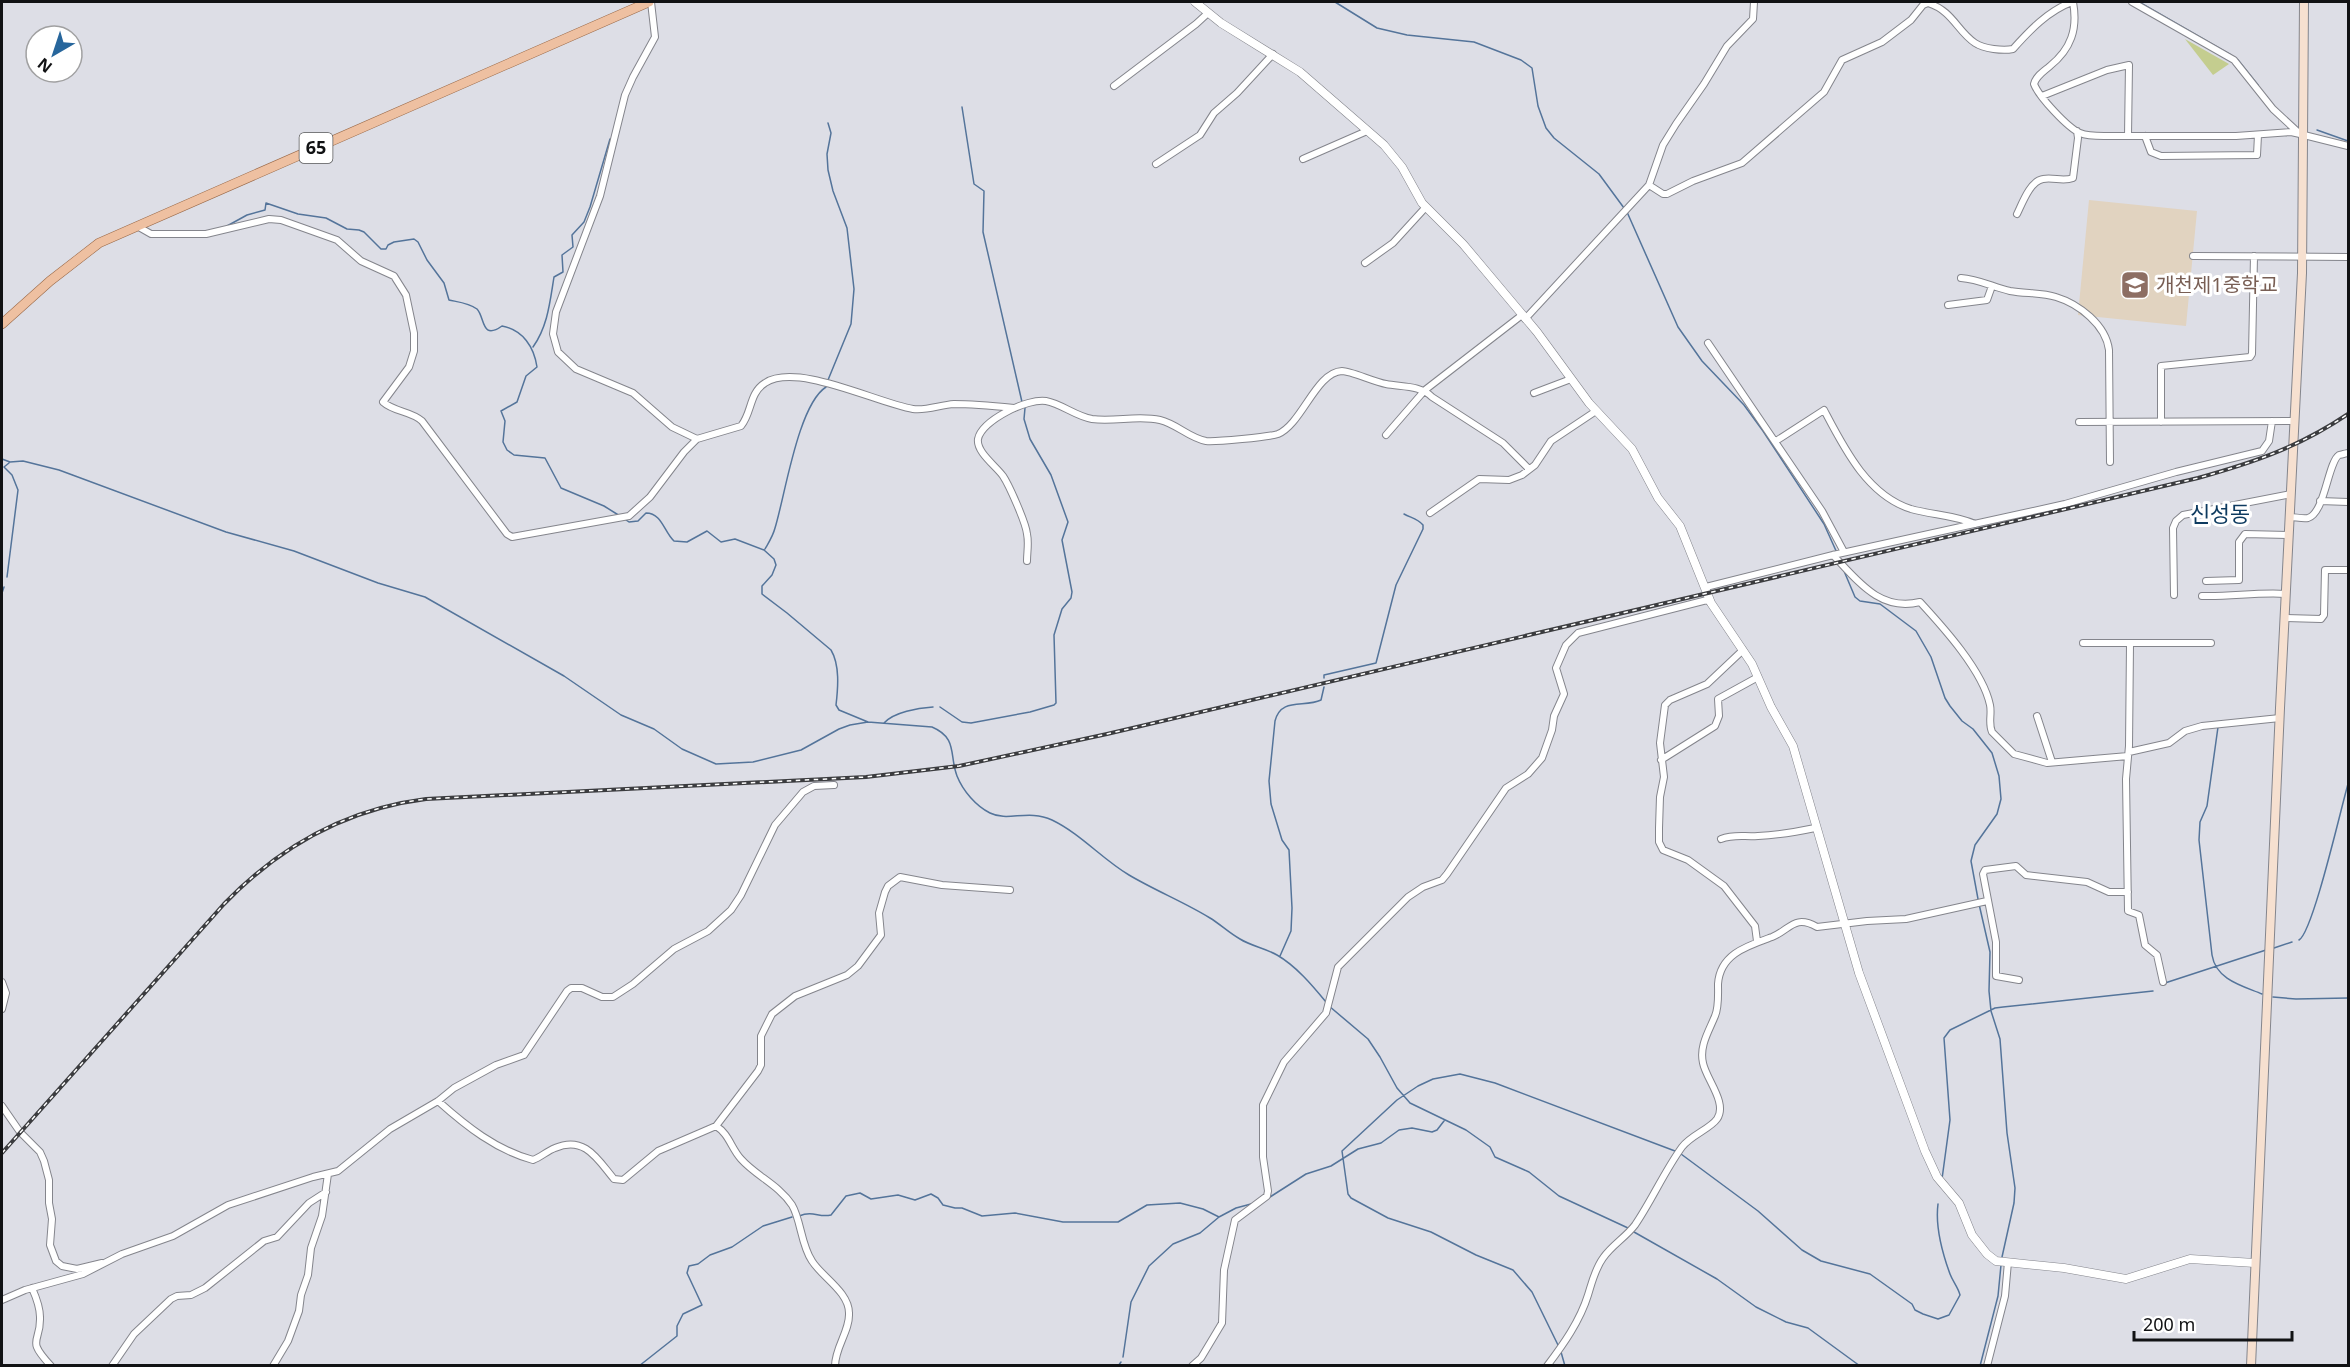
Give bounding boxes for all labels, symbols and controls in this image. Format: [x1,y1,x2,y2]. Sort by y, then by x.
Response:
north arrow [24,24,84,84]
text: N [33,53,57,78]
road number: 65 [300,133,332,163]
school or university icon: 개천제1중학교 [2119,269,2151,301]
place label: 개천제1중학교 [2156,271,2278,298]
district label: 신성동 [2190,498,2250,528]
scale bar [2134,1304,2292,1342]
text: 200 m [2143,1312,2195,1336]

